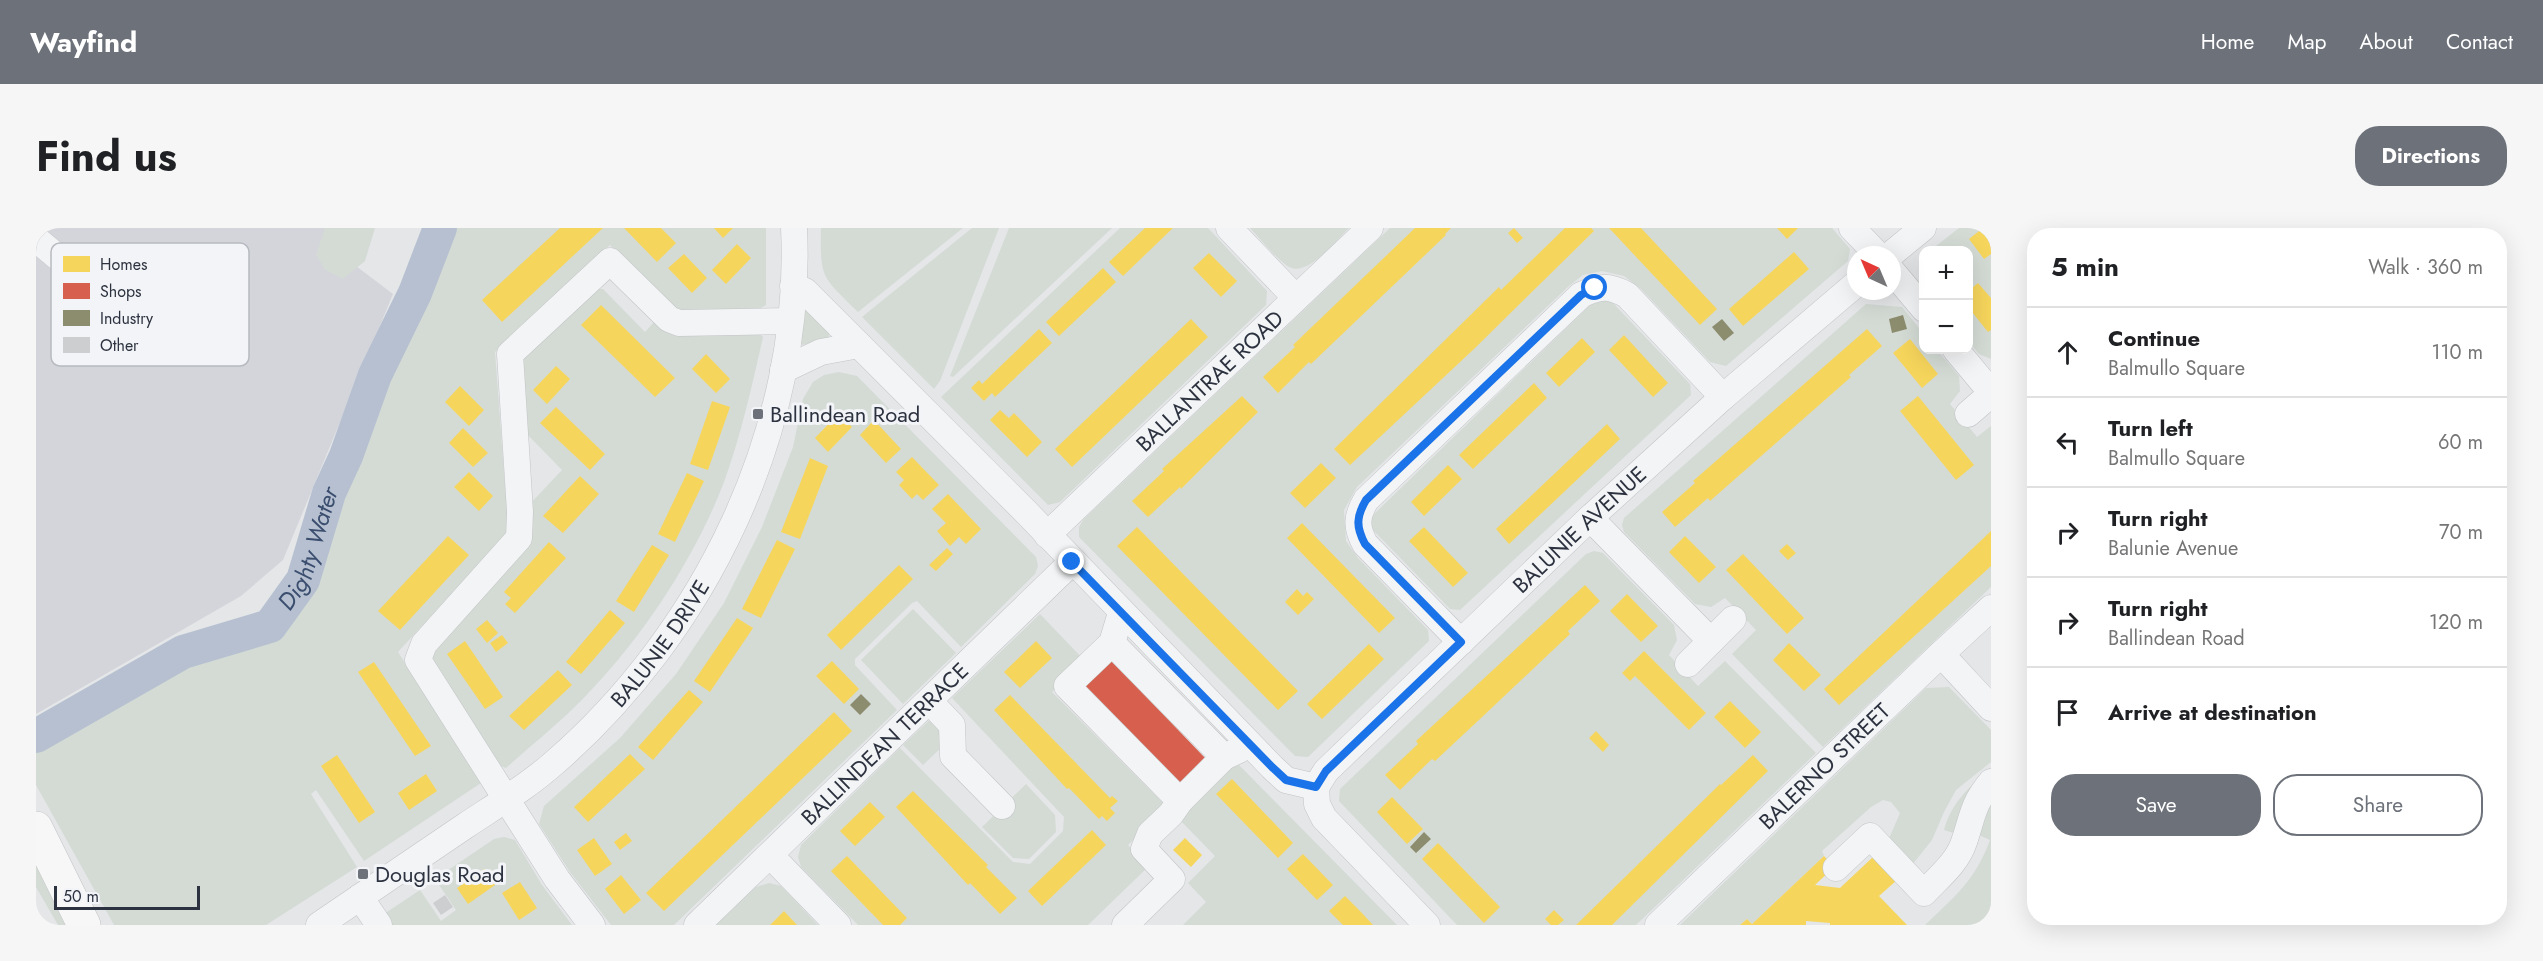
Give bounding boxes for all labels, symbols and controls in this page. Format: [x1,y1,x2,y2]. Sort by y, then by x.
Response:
text: Wayfind [30,22,137,63]
text: Home [2201,27,2254,57]
text: Map [2287,27,2327,57]
text: About [2360,27,2413,57]
text: Contact [2446,27,2513,57]
text: Find us [36,126,177,187]
button: Directions [2355,126,2507,186]
legend [51,243,249,366]
north arrow [1847,246,1901,300]
map controls [1919,246,1973,354]
button: + [1919,246,1973,300]
text: 5 min [2051,248,2119,286]
text: Homes [100,253,147,276]
text: Walk · 360 m [2368,253,2483,282]
route start [1581,274,1607,300]
text: Shops [100,280,141,303]
button: − [1919,300,1973,354]
street label: BALLANTRAE ROAD [1128,303,1290,459]
text: Industry [100,307,154,330]
text: Continue [2108,322,2200,354]
text: Other [100,334,139,357]
icon: ahead [2051,336,2084,369]
text: 110 m [2431,338,2483,367]
text: Balmullo Square [2108,354,2245,383]
place label: Ballindean Road [770,398,920,430]
marker: Ballindean Road [751,407,765,421]
text: Turn left [2108,412,2193,444]
icon: left [2051,426,2084,459]
text: 60 m [2438,428,2483,457]
text: Balmullo Square [2108,444,2245,473]
street label: BALUNIE AVENUE [1505,458,1653,600]
water label: Dighty Water [269,479,348,617]
text: Turn right [2108,502,2208,534]
icon: right [2051,516,2084,549]
text: 70 m [2439,518,2483,547]
text: Balunie Avenue [2108,534,2238,563]
route end [1058,548,1084,574]
street label: BALUNIE DRIVE [603,574,717,714]
text: Turn right [2108,592,2208,624]
icon: right [2051,606,2084,639]
text: 120 m [2429,608,2483,637]
text: Ballindean Road [2108,624,2245,653]
street label: BALLINDEAN TERRACE [794,655,975,832]
street label: BALERNO STREET [1751,695,1897,837]
icon: arrive [2051,696,2084,729]
text: Arrive at destination [2108,696,2317,728]
button: Save [2051,774,2261,836]
button: Share [2273,774,2483,836]
place label: Douglas Road [375,858,505,890]
marker: Douglas Road [356,867,370,881]
scale bar [54,883,200,910]
text: 50 m [63,885,99,908]

